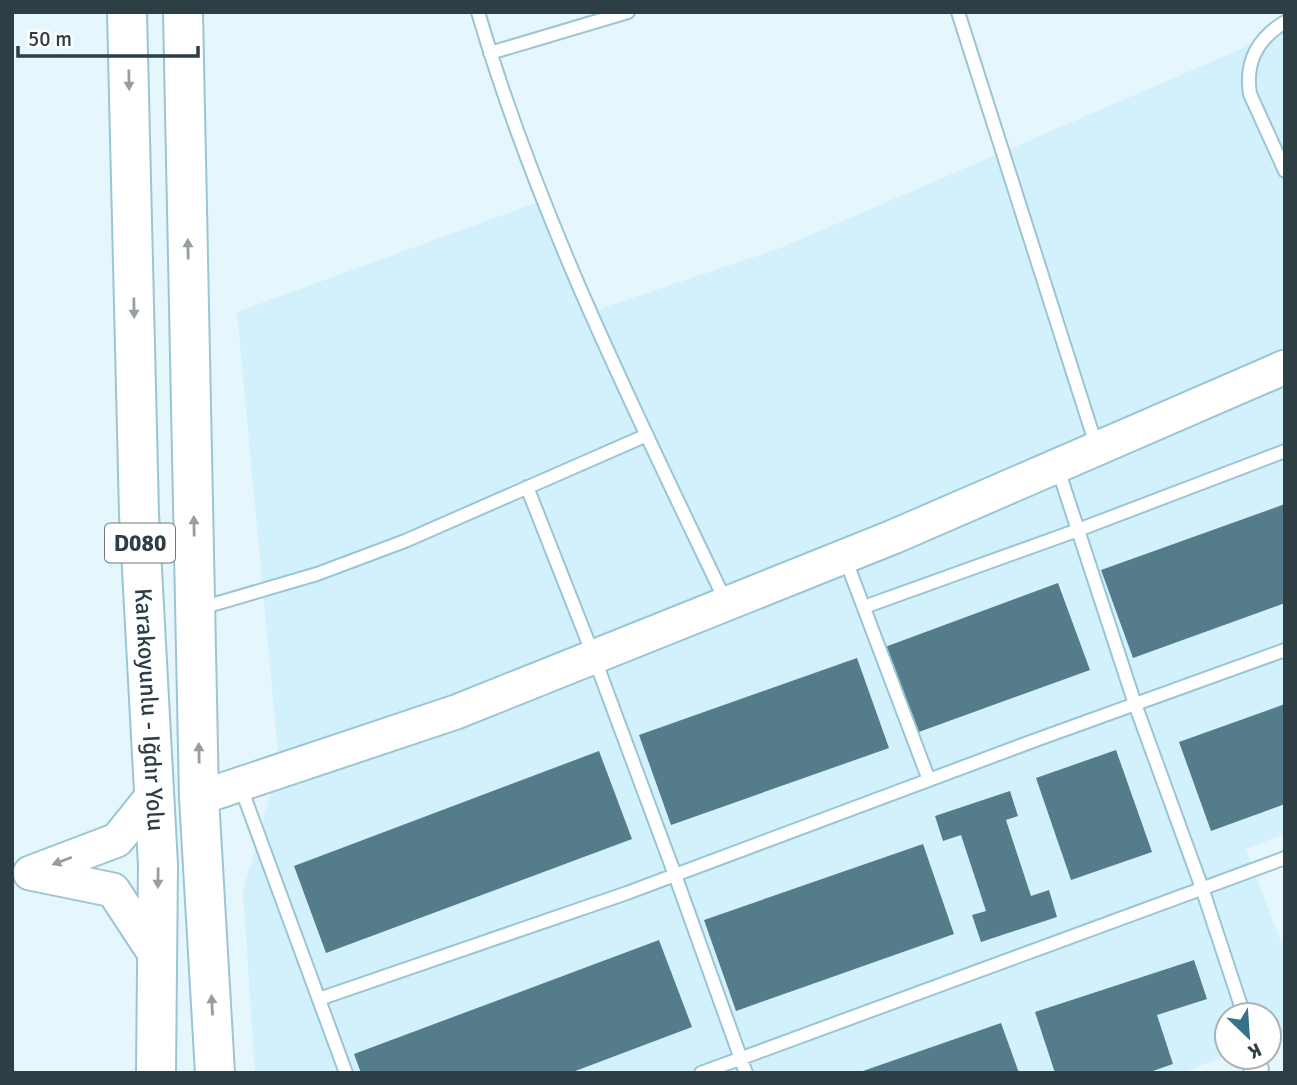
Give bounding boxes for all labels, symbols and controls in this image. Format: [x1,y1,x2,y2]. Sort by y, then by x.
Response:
scale bar [18,14,198,58]
text: 50 m [28,26,72,52]
one-way arrow [123,70,134,92]
one-way arrow [182,238,194,260]
one-way arrow [128,297,140,319]
one-way arrow [188,514,200,536]
road number: D080 [105,524,175,562]
street label: Karakoyunlu - Iğdır Yolu [128,587,171,832]
one-way arrow [193,742,204,764]
one-way arrow [52,855,73,866]
one-way arrow [152,867,164,889]
one-way arrow [206,993,217,1015]
north arrow [1213,1001,1283,1071]
text: K [1244,1037,1265,1064]

